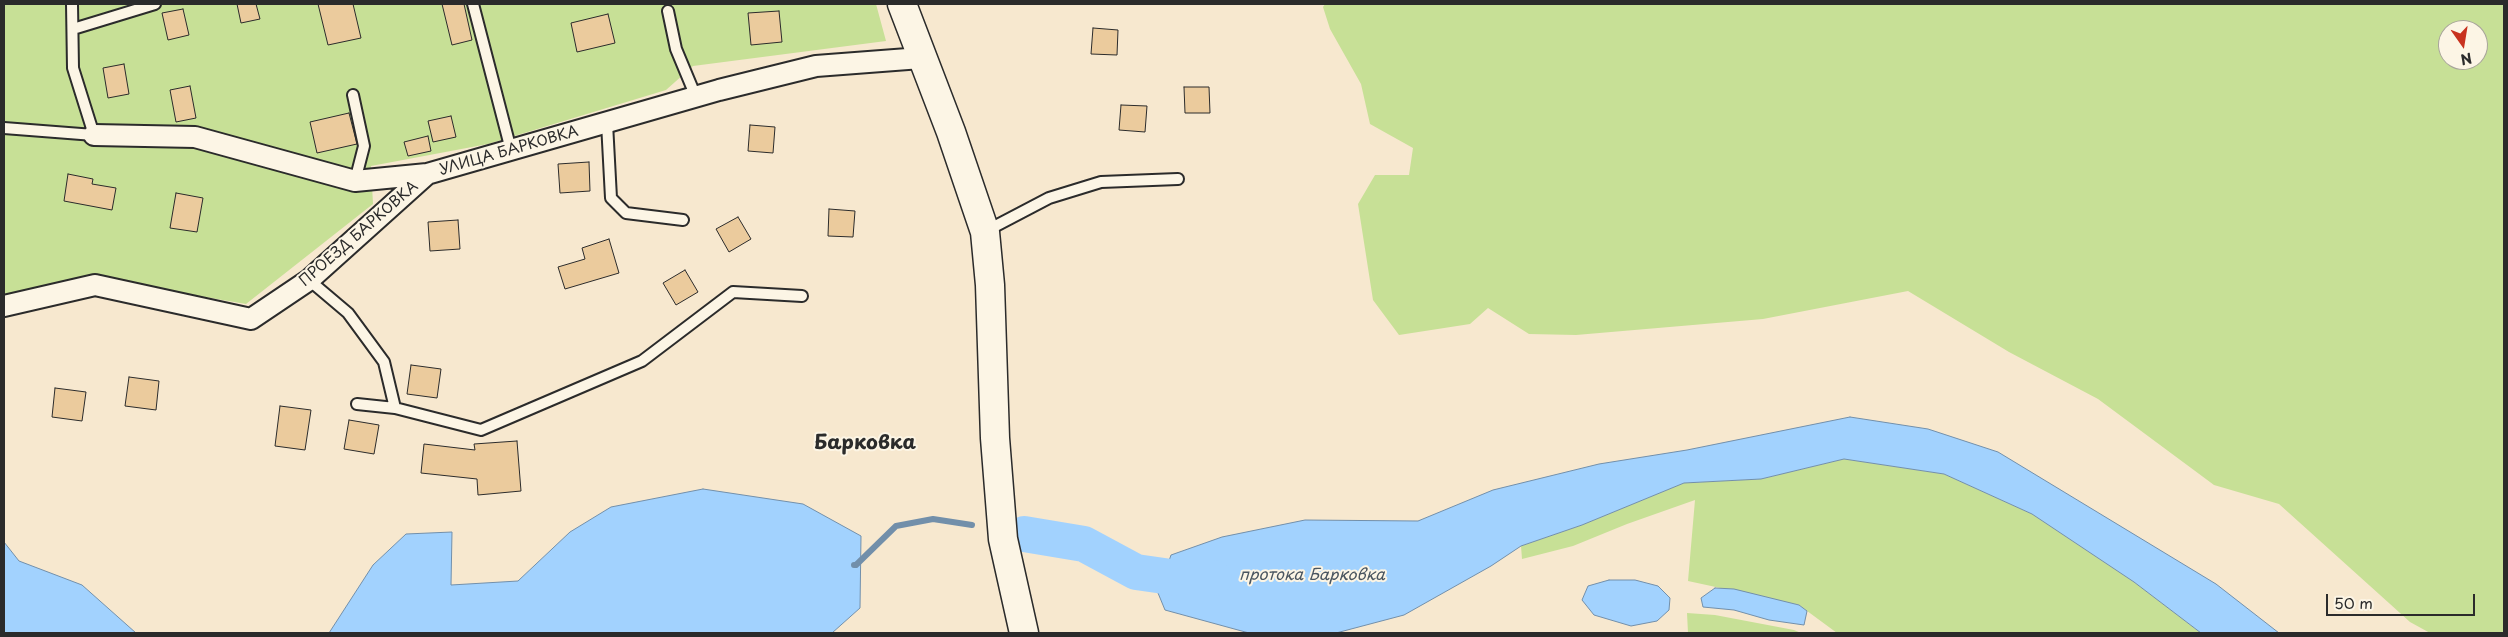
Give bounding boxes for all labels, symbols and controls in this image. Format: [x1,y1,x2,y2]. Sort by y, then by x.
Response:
north arrow [2438,20,2488,70]
text: N [2458,48,2474,71]
street label: УЛИЦА БАРКОВКА [437,123,581,179]
street label: ПРОЕЗД БАРКОВКА [296,178,422,290]
district label: Барковка [814,431,916,455]
water label: протока Барковка [1239,566,1385,586]
scale bar [2328,584,2477,616]
text: 50 m [2334,591,2373,614]

